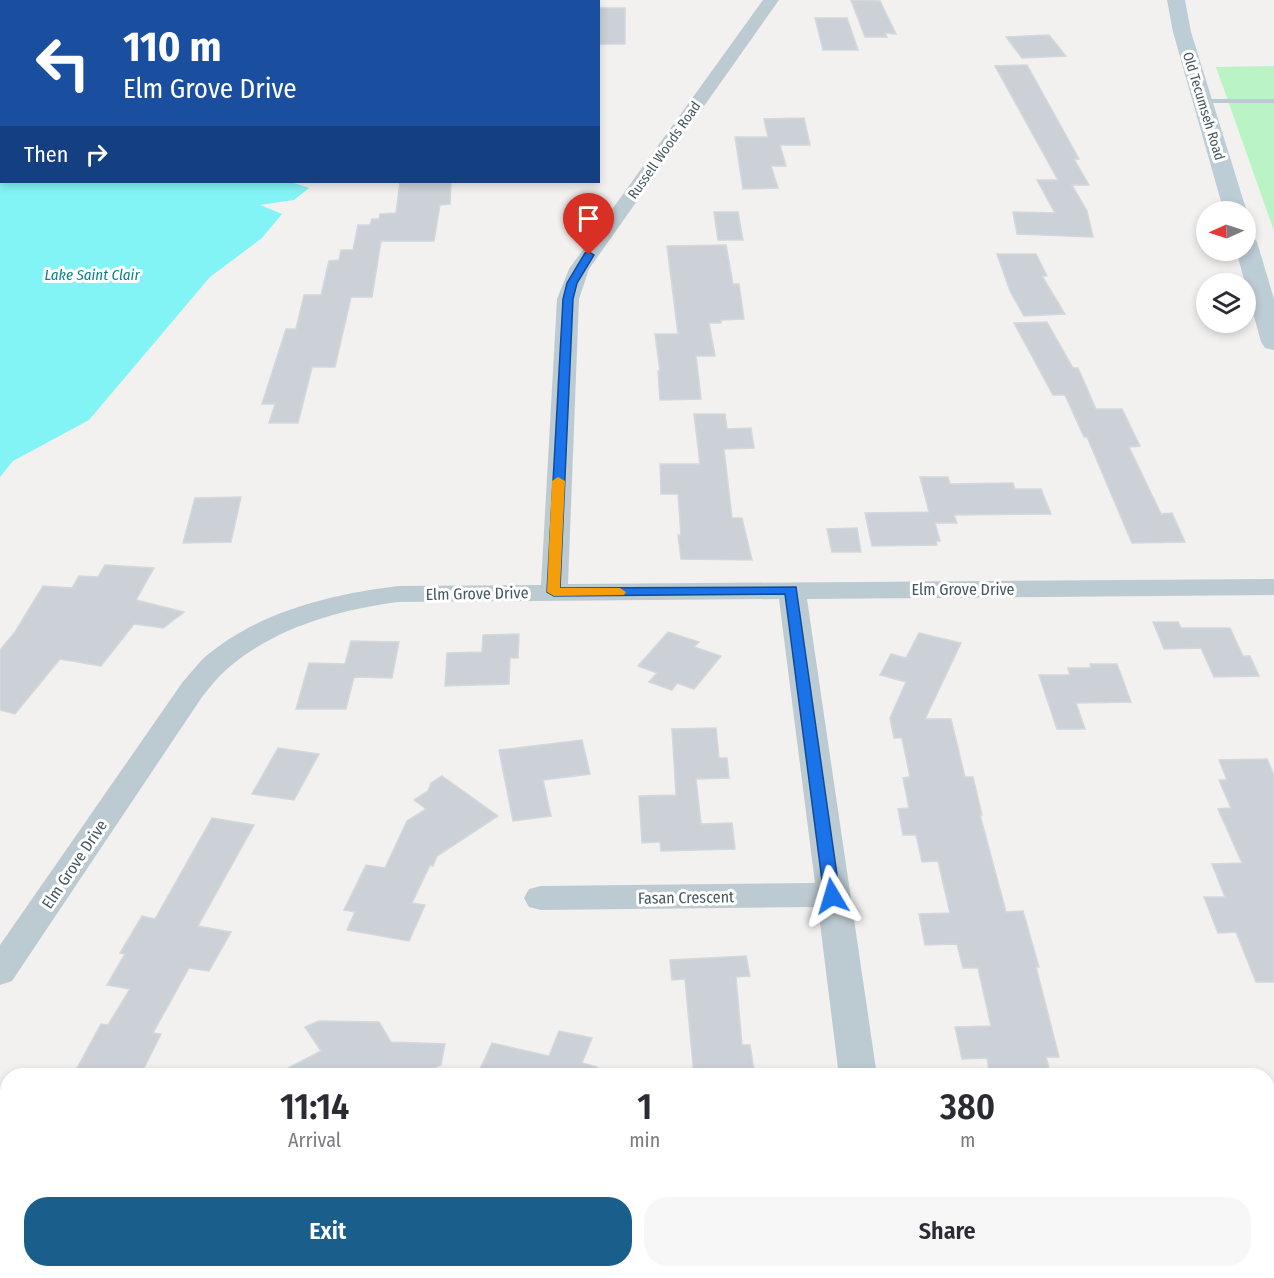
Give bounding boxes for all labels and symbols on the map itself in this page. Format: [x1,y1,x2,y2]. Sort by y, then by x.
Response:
street label: Old Tecumseh Road [1179,50,1228,162]
street label: Russell Woods Road [624,98,704,202]
pin [563,193,614,255]
north arrow [1196,201,1256,261]
water label: Lake Saint Clair [44,266,140,284]
street label: Elm Grove Drive [912,580,1015,599]
street label: Elm Grove Drive [425,583,529,604]
street label: Elm Grove Drive [38,816,111,912]
position arrow [800,864,864,928]
street label: Fasan Crescent [638,887,735,908]

